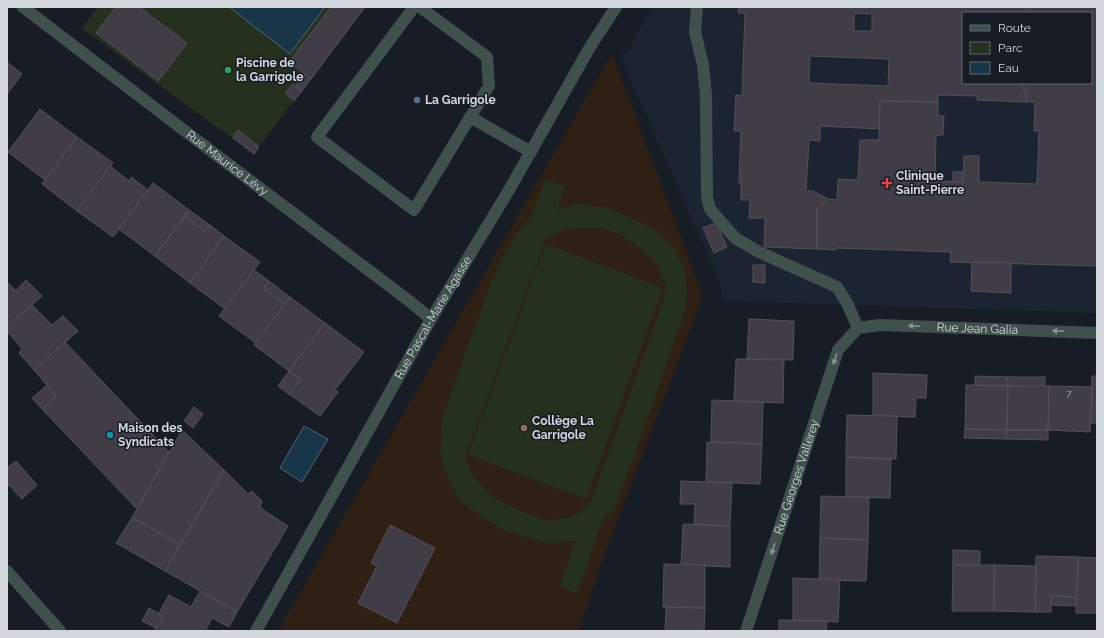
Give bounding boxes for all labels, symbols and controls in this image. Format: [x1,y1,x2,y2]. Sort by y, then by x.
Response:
legend [962,12,1092,84]
text: Route [998,21,1031,35]
text: Parc [998,41,1023,55]
place label: Piscine de la Garrigole [236,56,303,84]
text: Eau [998,61,1019,75]
marker: Piscine de la Garrigole [223,65,233,75]
place label: La Garrigole [425,93,496,107]
marker: La Garrigole [412,95,422,105]
street label: Rue Maurice Lévy [183,127,271,199]
place label: Clinique Saint-Pierre [896,169,964,197]
marker: Clinique Saint-Pierre [881,177,893,189]
street label: Rue Pascal-Marie Agasse [392,253,474,382]
street label: Rue Jean Galia [936,320,1018,337]
one-way arrow [908,323,920,330]
one-way arrow [1052,328,1064,335]
one-way arrow [832,354,838,366]
house number: 7 [1066,388,1072,399]
place label: Collège La Garrigole [532,414,594,442]
street label: Rue Georges Vallerey [771,417,822,536]
place label: Maison des Syndicats [118,421,183,449]
marker: Collège La Garrigole [519,423,529,433]
marker: Maison des Syndicats [105,430,115,440]
one-way arrow [770,544,776,556]

